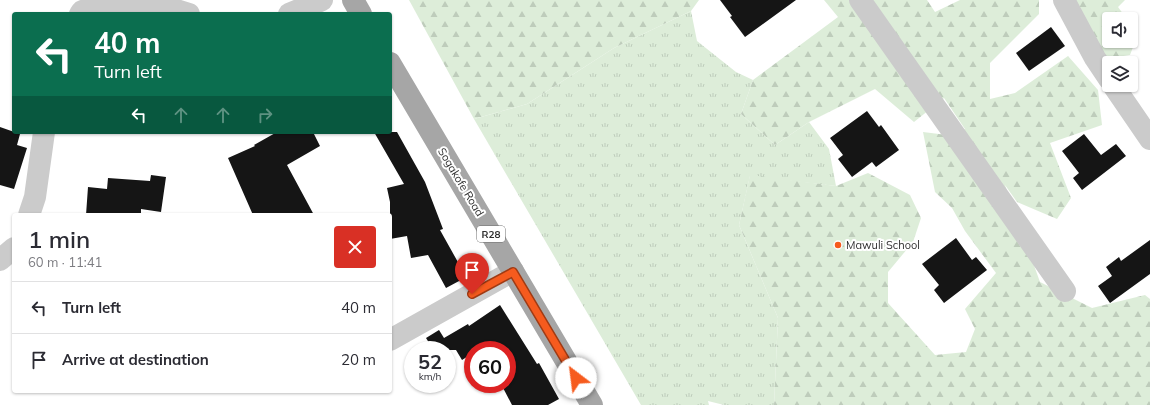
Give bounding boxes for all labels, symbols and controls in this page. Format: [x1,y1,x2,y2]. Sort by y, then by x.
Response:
map controls [1102,12,1138,92]
button: sound [1102,12,1138,48]
text: 40 m [94,25,160,60]
icon: left [28,28,80,80]
button: layers [1102,56,1138,92]
text: Turn left [94,60,162,83]
icon: left [128,104,150,126]
icon: ahead [170,104,192,126]
icon: ahead [212,104,234,126]
icon: right [254,104,276,126]
street label: Sogakofe Road [435,145,487,219]
text: 1 min [28,224,90,254]
button: close [334,226,376,268]
road number: R28 [477,226,505,242]
place label: Mawuli School [846,238,920,252]
marker: Mawuli School [833,240,843,250]
pin [455,253,489,294]
text: 60 m · 11:41 [28,254,102,270]
icon: arrive [461,259,483,281]
icon: left [28,297,50,319]
text: Turn left [62,298,121,317]
text: 40 m [341,298,376,317]
speed limit sign: 60 [464,341,516,393]
icon: arrive [28,349,50,371]
text: 52 [418,349,442,374]
text: Arrive at destination [62,350,209,369]
text: 20 m [341,350,376,369]
position arrow [555,357,597,399]
text: km/h [419,370,441,383]

